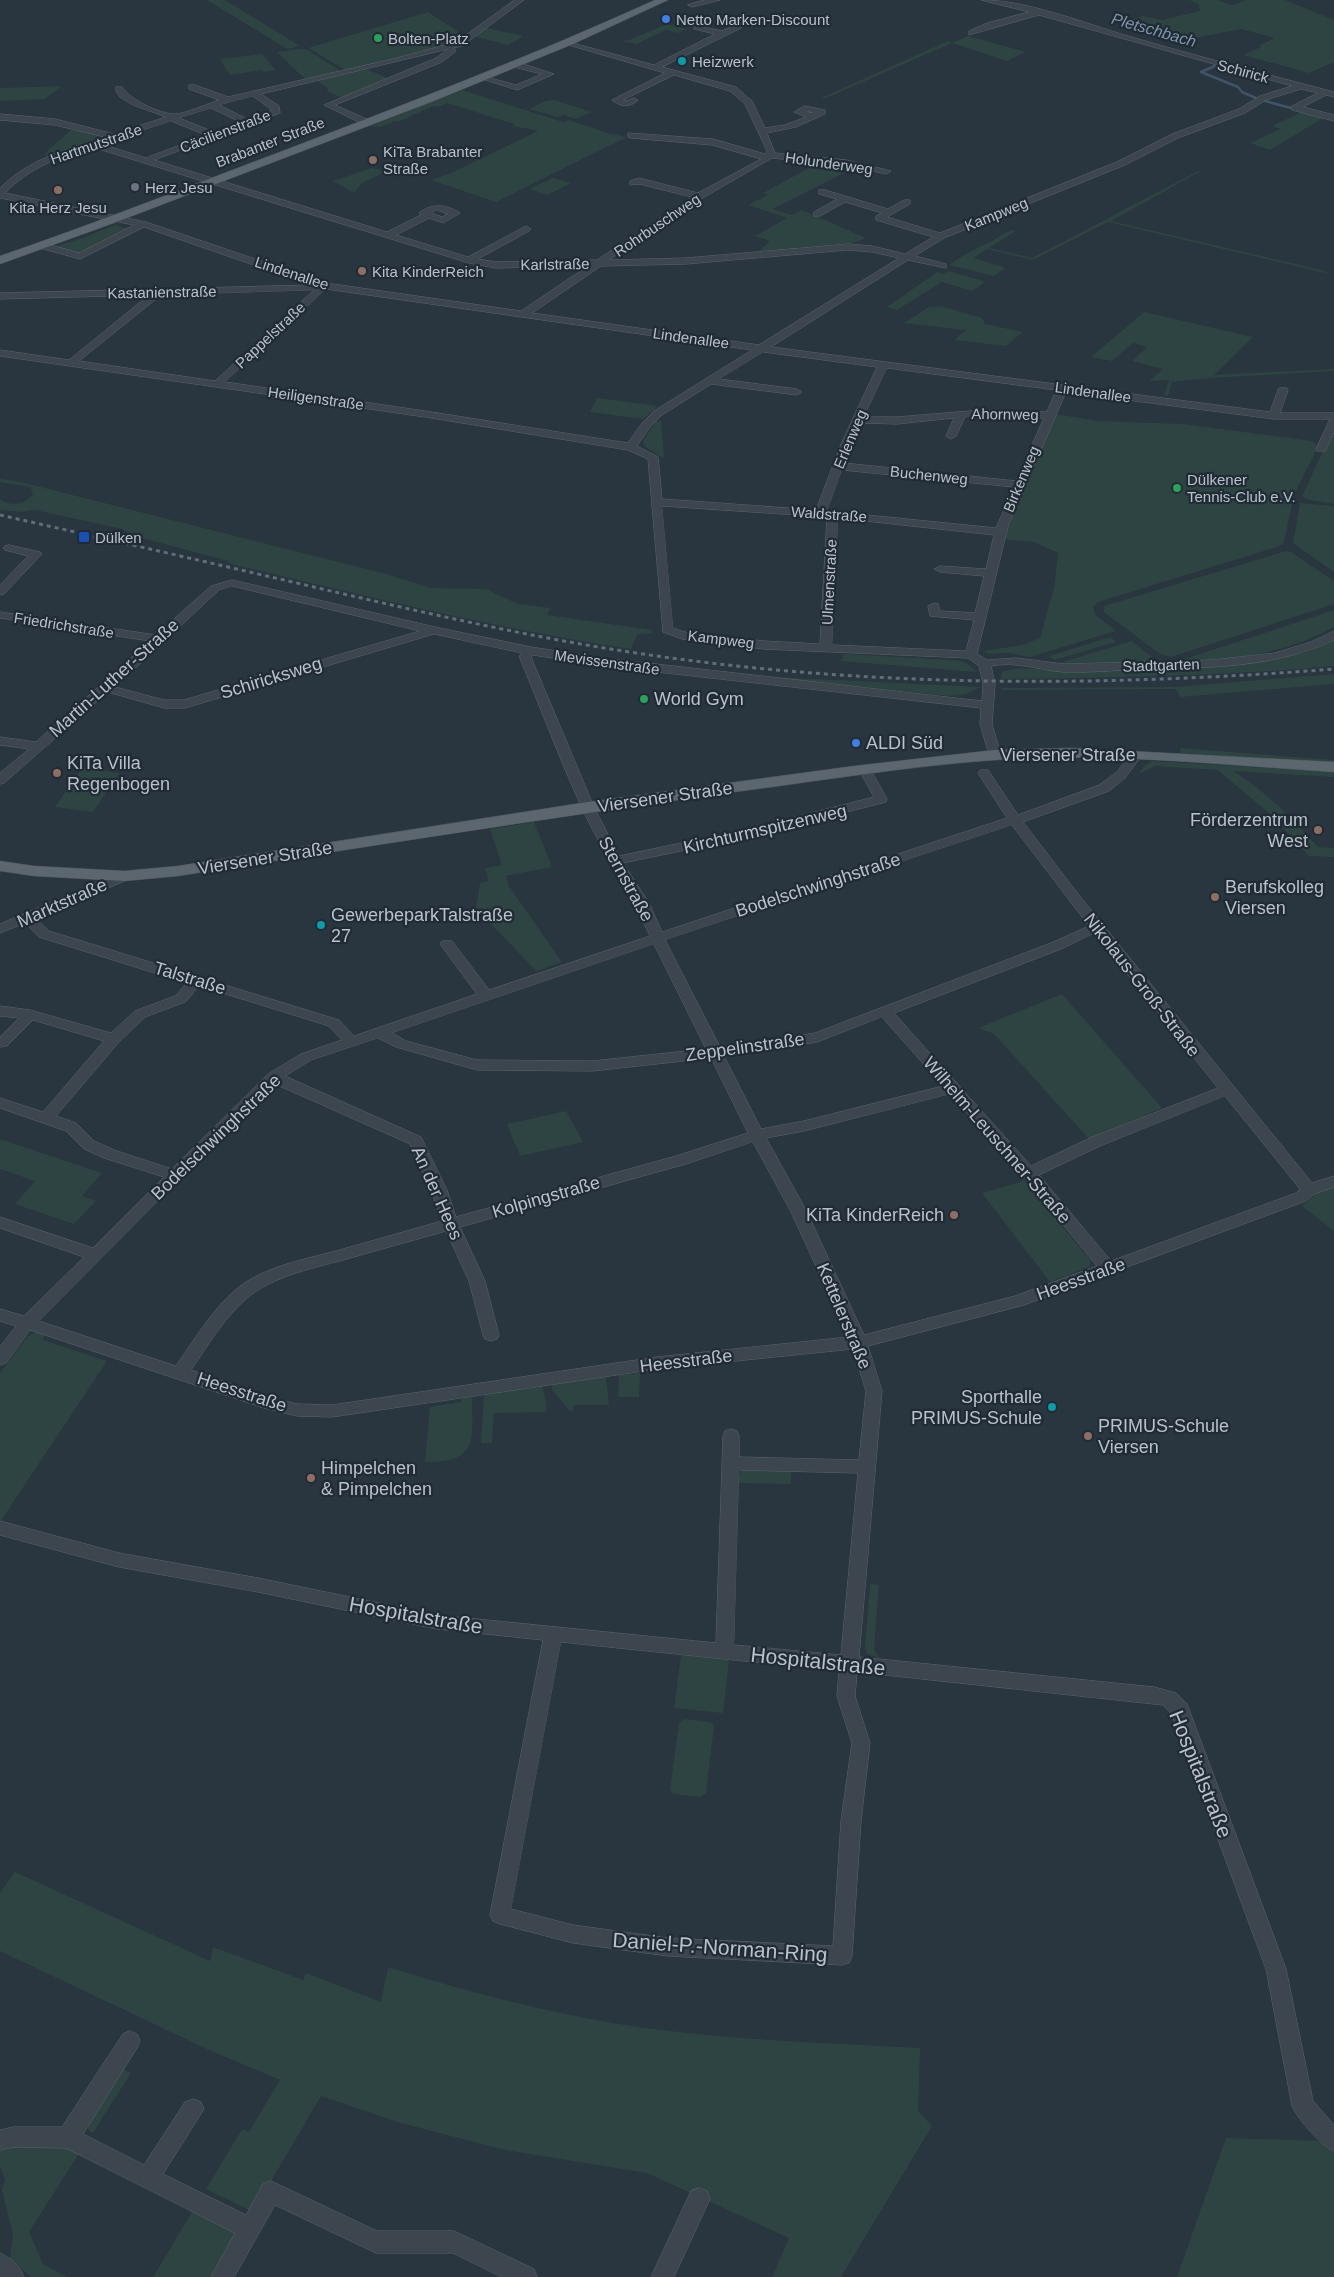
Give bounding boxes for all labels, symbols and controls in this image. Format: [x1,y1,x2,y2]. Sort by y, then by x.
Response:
water label: Pletschbach [1110,10,1198,50]
place label: Netto Marken-Discount [676,11,830,28]
marker: Netto Marken-Discount [660,13,672,25]
place label: Bolten-Platz [388,30,469,47]
marker: Bolten-Platz [372,32,384,44]
place label: Heizwerk [692,53,754,70]
marker: Heizwerk [676,55,688,67]
street label: Schirick [1215,56,1271,86]
street label: Cäcilienstraße [177,106,273,156]
street label: Brabanter Straße [213,113,327,171]
street label: Hartmutstraße [48,120,144,168]
place label: KiTa Brabanter Straße [383,143,482,177]
street label: Holunderweg [784,148,874,178]
marker: KiTa Brabanter Straße [367,154,379,166]
place label: Herz Jesu [145,179,213,196]
marker: Herz Jesu [129,181,141,193]
marker: Kita Herz Jesu [52,184,64,196]
street label: Rohrbuschweg [611,190,703,260]
street label: Kampweg [962,194,1030,234]
place label: Kita Herz Jesu [9,199,107,216]
street label: Lindenallee [253,253,331,293]
street label: Karlstraße [520,255,590,273]
place label: Kita KinderReich [372,263,484,280]
marker: Kita KinderReich [356,265,368,277]
street label: Kastanienstraße [107,283,217,301]
street label: Pappelstraße [232,298,308,372]
street label: Lindenallee [652,324,730,352]
street label: Lindenallee [1054,378,1132,406]
street label: Heiligenstraße [267,383,365,413]
street label: Ahornweg [971,405,1039,423]
street label: Erlenweg [830,407,870,471]
street label: Birkenweg [999,443,1043,515]
street label: Buchenweg [889,462,969,488]
place label: Dülkener Tennis-Club e.V. [1187,471,1296,505]
marker: Dülkener Tennis-Club e.V. [1171,482,1183,494]
street label: Waldstraße [790,503,868,525]
place label: Dülken [95,529,142,546]
marker: Dülken [77,530,91,544]
street label: Ulmenstraße [818,539,840,625]
street label: Friedrichstraße [13,609,115,641]
street label: Martin-Luther-Straße [45,615,183,741]
street label: Kampweg [687,626,755,652]
street label: Mevissenstraße [553,646,661,678]
street label: Schiricksweg [218,653,324,703]
street label: Stadtgarten [1122,655,1200,675]
place label: World Gym [654,689,744,709]
marker: World Gym [638,693,650,705]
place label: ALDI Süd [866,733,943,753]
marker: ALDI Süd [850,737,862,749]
street label: Viersener Straße [1000,745,1136,765]
place label: KiTa Villa Regenbogen [67,753,170,794]
marker: KiTa Villa Regenbogen [51,767,63,779]
street label: Viersener Straße [596,778,734,816]
street label: Kirchturmspitzenweg [681,800,849,858]
place label: Förderzentrum West [1190,810,1308,851]
marker: Förderzentrum West [1312,824,1324,836]
street label: Sternstraße [594,833,658,925]
street label: Viersener Straße [196,838,334,878]
street label: Bodelschwinghstraße [733,849,903,921]
street label: Marktstraße [14,874,110,932]
place label: Berufskolleg Viersen [1225,877,1324,918]
marker: Berufskolleg Viersen [1209,891,1221,903]
place label: GewerbeparkTalstraße 27 [331,905,513,946]
street label: Nikolaus-Groß-Straße [1080,909,1204,1061]
marker: GewerbeparkTalstraße 27 [315,919,327,931]
street label: Talstraße [152,958,228,998]
street label: Zeppelinstraße [684,1029,806,1065]
street label: Wilhelm-Leuschner-Straße [919,1053,1075,1227]
street label: Bodelschwinghstraße [147,1070,285,1204]
street label: An der Hees [408,1143,466,1243]
street label: Kolpingstraße [490,1172,602,1222]
place label: KiTa KinderReich [806,1205,944,1225]
marker: KiTa KinderReich [948,1209,960,1221]
street label: Heesstraße [1034,1254,1128,1304]
street label: Kettelerstraße [813,1260,875,1372]
street label: Heesstraße [639,1345,733,1377]
street label: Heesstraße [195,1368,289,1416]
place label: Sporthalle PRIMUS-Schule [911,1387,1042,1428]
marker: Sporthalle PRIMUS-Schule [1046,1401,1058,1413]
place label: PRIMUS-Schule Viersen [1098,1416,1229,1457]
marker: PRIMUS-Schule Viersen [1082,1430,1094,1442]
place label: Himpelchen & Pimpelchen [321,1458,432,1499]
marker: Himpelchen & Pimpelchen [305,1472,317,1484]
street label: Hospitalstraße [347,1592,485,1638]
street label: Hospitalstraße [749,1642,887,1680]
street label: Hospitalstraße [1165,1707,1237,1841]
street label: Daniel-P.-Norman-Ring [612,1928,828,1966]

